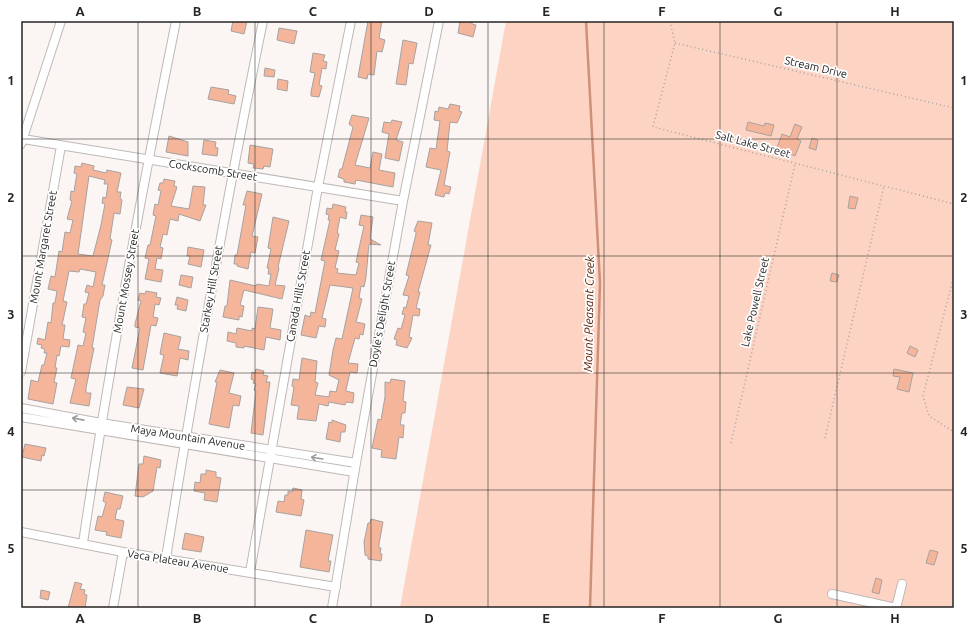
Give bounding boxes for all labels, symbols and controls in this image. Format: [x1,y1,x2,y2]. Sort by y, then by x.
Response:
text: A [75,4,85,18]
text: B [193,4,202,18]
text: C [309,4,318,18]
text: D [424,4,434,18]
text: E [542,4,550,18]
text: F [658,4,666,18]
text: G [774,4,783,18]
text: H [890,4,900,18]
street label: Stream Drive [783,54,849,80]
text: 1 [7,73,15,87]
text: 1 [960,73,968,87]
street label: Salt Lake Street [714,128,792,160]
street label: Cockscomb Street [168,157,259,183]
street label: Mount Margaret Street [27,189,59,304]
text: 2 [7,190,15,204]
text: 2 [960,190,968,204]
street label: Mount Mossey Street [111,227,141,334]
street label: Starkey Hill Street [197,244,225,334]
street label: Canada Hills Street [284,248,312,343]
water label: Mount Pleasant Creek [581,255,596,372]
street label: Lake Powell Street [739,255,771,348]
street label: Doyle's Delight Street [367,259,397,368]
text: 3 [7,307,15,321]
text: 3 [960,307,968,321]
one-way arrow [72,414,85,422]
street label: Maya Mountain Avenue [130,422,246,452]
text: 4 [7,424,15,438]
text: 4 [960,424,968,438]
one-way arrow [311,454,324,462]
text: 5 [7,541,15,555]
text: 5 [960,541,968,555]
street label: Vaca Plateau Avenue [126,547,230,575]
text: A [75,611,85,625]
text: B [193,611,202,625]
text: C [309,611,318,625]
text: D [424,611,434,625]
text: E [542,611,550,625]
text: F [658,611,666,625]
text: G [774,611,783,625]
text: H [890,611,900,625]

